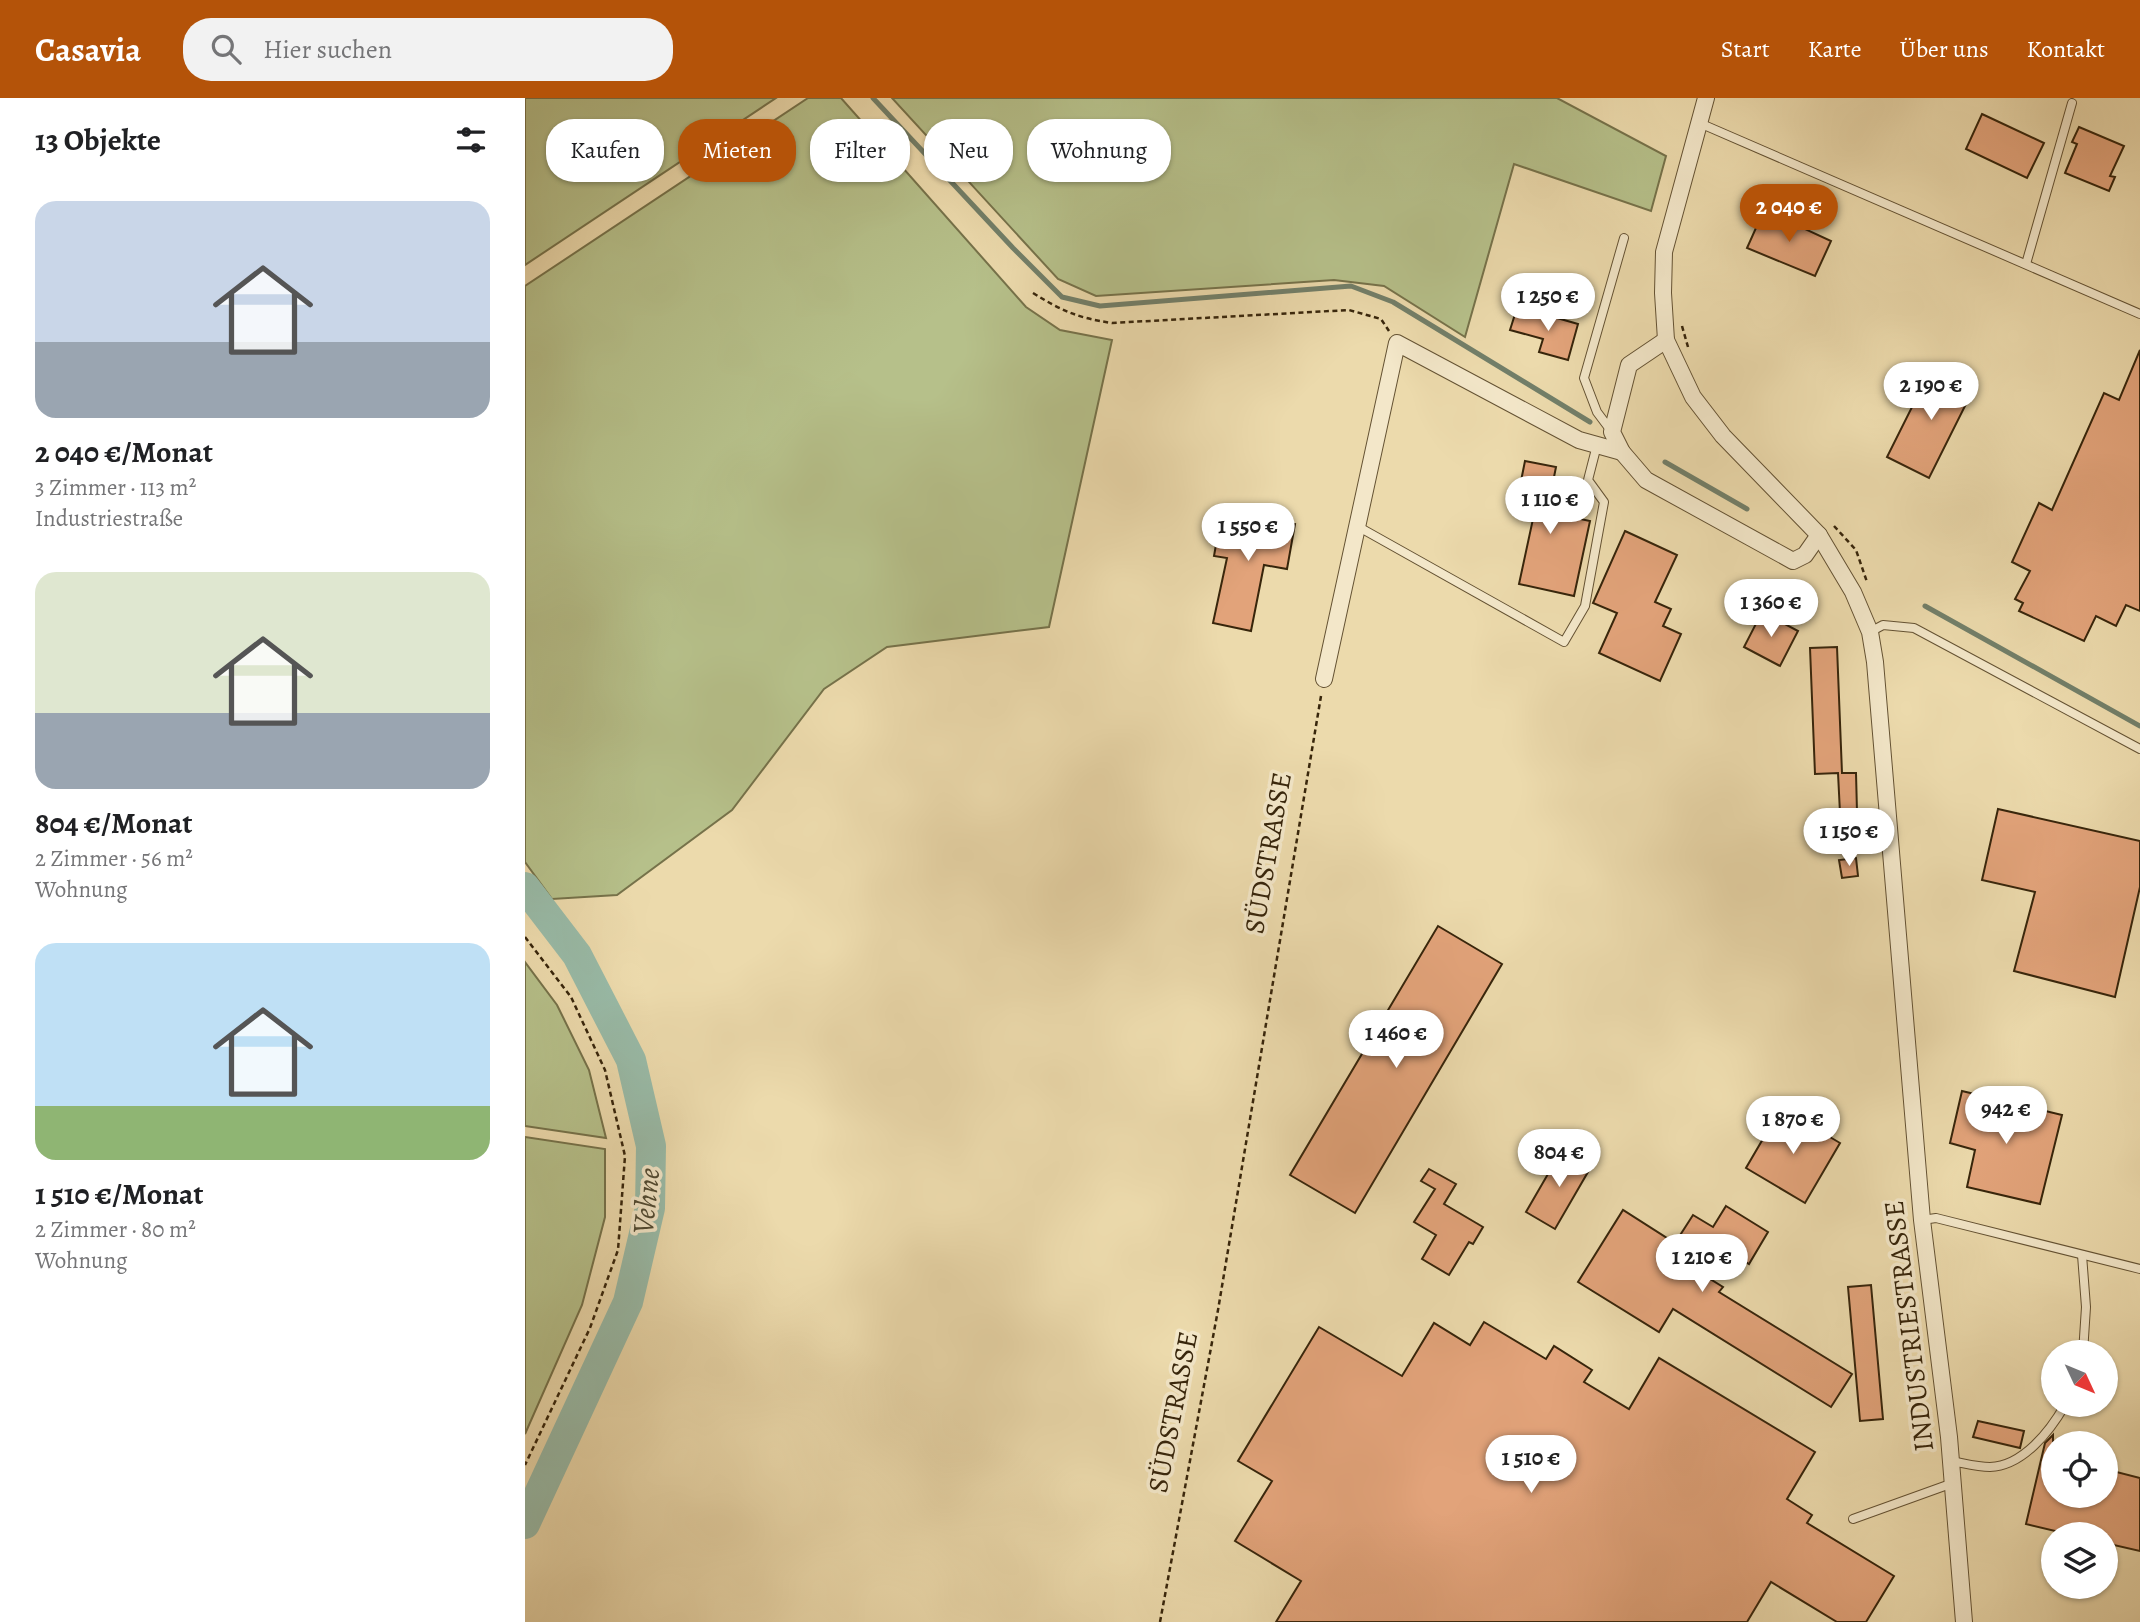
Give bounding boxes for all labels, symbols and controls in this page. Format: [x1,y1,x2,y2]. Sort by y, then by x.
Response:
search box [183,18,673,81]
text: Casavia [35,27,141,72]
icon: search [207,30,245,68]
text: Hier suchen [263,32,392,67]
text: Start [1721,33,1770,65]
text: Karte [1808,33,1862,65]
text: Über uns [1900,33,1989,65]
text: Kontakt [2027,33,2105,65]
chip: Kaufen [546,119,664,182]
chip: Mieten [678,119,796,182]
chip: Filter [810,119,910,182]
chip: Neu [924,119,1013,182]
chip: Wohnung [1027,119,1171,182]
text: 13 Objekte [35,120,161,160]
icon: filters [452,121,490,159]
pin: 2 040 € [1724,184,1854,244]
text: 2 040 € [1756,191,1822,222]
icon: home [200,247,326,373]
pin: 1 250 € [1483,274,1613,333]
text: 1 250 € [1517,280,1579,311]
pin: 2 190 € [1866,362,1996,422]
text: 2 190 € [1900,369,1962,400]
text: 2 040 €/Monat [35,432,213,472]
text: 3 Zimmer · 113 m² [35,472,196,503]
pin: 1 110 € [1485,476,1615,536]
text: 1 110 € [1521,483,1579,514]
text: Industriestraße [35,503,183,534]
pin: 1 550 € [1183,504,1313,563]
text: 1 550 € [1218,510,1278,541]
pin: 1 360 € [1706,580,1836,639]
text: 1 360 € [1740,586,1802,617]
icon: home [200,618,326,744]
street label: SÜDSTRASSE [1235,769,1301,937]
text: 804 €/Monat [35,803,192,843]
pin: 1 150 € [1784,808,1914,868]
text: 1 150 € [1819,815,1879,846]
text: 2 Zimmer · 56 m² [35,843,193,874]
text: Wohnung [35,874,128,905]
icon: home [200,989,326,1115]
pin: 1 460 € [1331,1010,1461,1070]
text: 1 460 € [1365,1017,1427,1048]
pin: 942 € [1957,1086,2055,1146]
text: 942 € [1981,1093,2031,1124]
pin: 1 870 € [1728,1096,1858,1156]
text: 1 870 € [1762,1103,1824,1134]
pin: 804 € [1510,1130,1608,1189]
text: 804 € [1534,1136,1584,1167]
water label: Vehne [623,1166,669,1236]
text: 1 510 €/Monat [35,1174,203,1214]
street label: INDUSTRIESTRASSE [1875,1198,1943,1454]
text: 2 Zimmer · 80 m² [35,1214,196,1245]
pin: 1 210 € [1637,1234,1767,1294]
text: 1 210 € [1672,1241,1732,1272]
text: Wohnung [35,1245,128,1276]
street label: SÜDSTRASSE [1139,1328,1207,1496]
north arrow [2041,1340,2117,1418]
map controls [2041,1340,2118,1599]
button: locate [2041,1431,2118,1508]
pin: 1 510 € [1466,1436,1596,1495]
text: 1 510 € [1501,1442,1561,1473]
button: layers [2041,1522,2118,1599]

